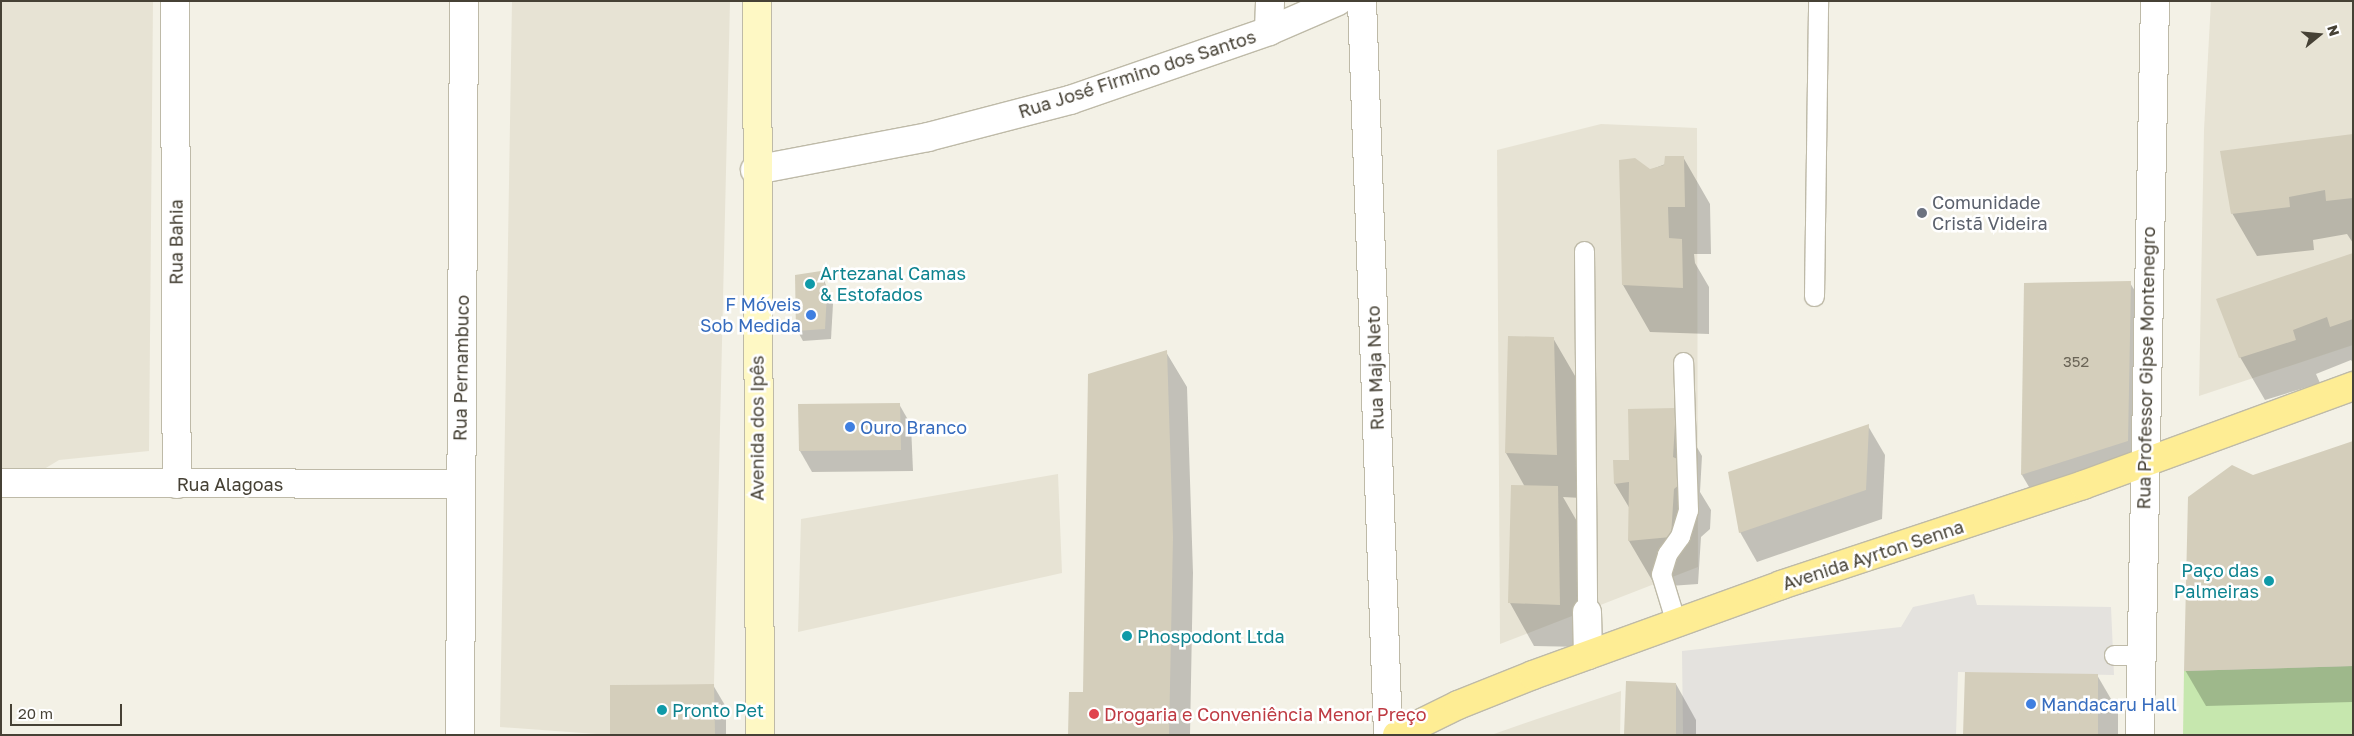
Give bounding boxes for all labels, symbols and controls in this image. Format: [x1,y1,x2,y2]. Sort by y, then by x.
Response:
north arrow [2294,10,2344,60]
text: N [2324,23,2344,38]
street label: Rua José Firmino dos Santos [1016,25,1258,123]
place label: Comunidade Cristã Videira [1932,192,2048,234]
street label: Rua Bahia [165,199,187,285]
marker: Comunidade Cristã Videira [1916,207,1928,219]
street label: Rua Professor Gipse Montenegro [2133,226,2159,510]
place label: Artezanal Camas & Estofados [820,263,966,306]
marker: Artezanal Camas & Estofados [804,278,816,290]
place label: F Móveis Sob Medida [700,294,801,336]
street label: Rua Pernambuco [449,295,473,441]
street label: Rua Maja Neto [1362,305,1388,431]
marker: F Móveis Sob Medida [805,309,817,321]
house number: 352 [2063,353,2089,371]
street label: Avenida dos Ipês [746,355,768,501]
place label: Ouro Branco [860,416,967,438]
marker: Ouro Branco [844,421,856,433]
street label: Rua Alagoas [177,473,283,495]
street label: Avenida Ayrton Senna [1780,516,1966,594]
place label: Paço das Palmeiras [2174,560,2259,602]
marker: Paço das Palmeiras [2263,575,2275,587]
place label: Phospodont Ltda [1137,625,1285,647]
marker: Phospodont Ltda [1121,630,1133,642]
place label: Mandacaru Hall [2041,693,2177,715]
scale bar [12,694,125,726]
marker: Mandacaru Hall [2025,698,2037,710]
place label: Pronto Pet [672,699,764,721]
place label: Drogaria e Conveniência Menor Preço [1104,703,1427,725]
text: 20 m [18,704,53,722]
marker: Pronto Pet [656,704,668,716]
marker: Drogaria e Conveniência Menor Preço [1088,708,1100,720]

